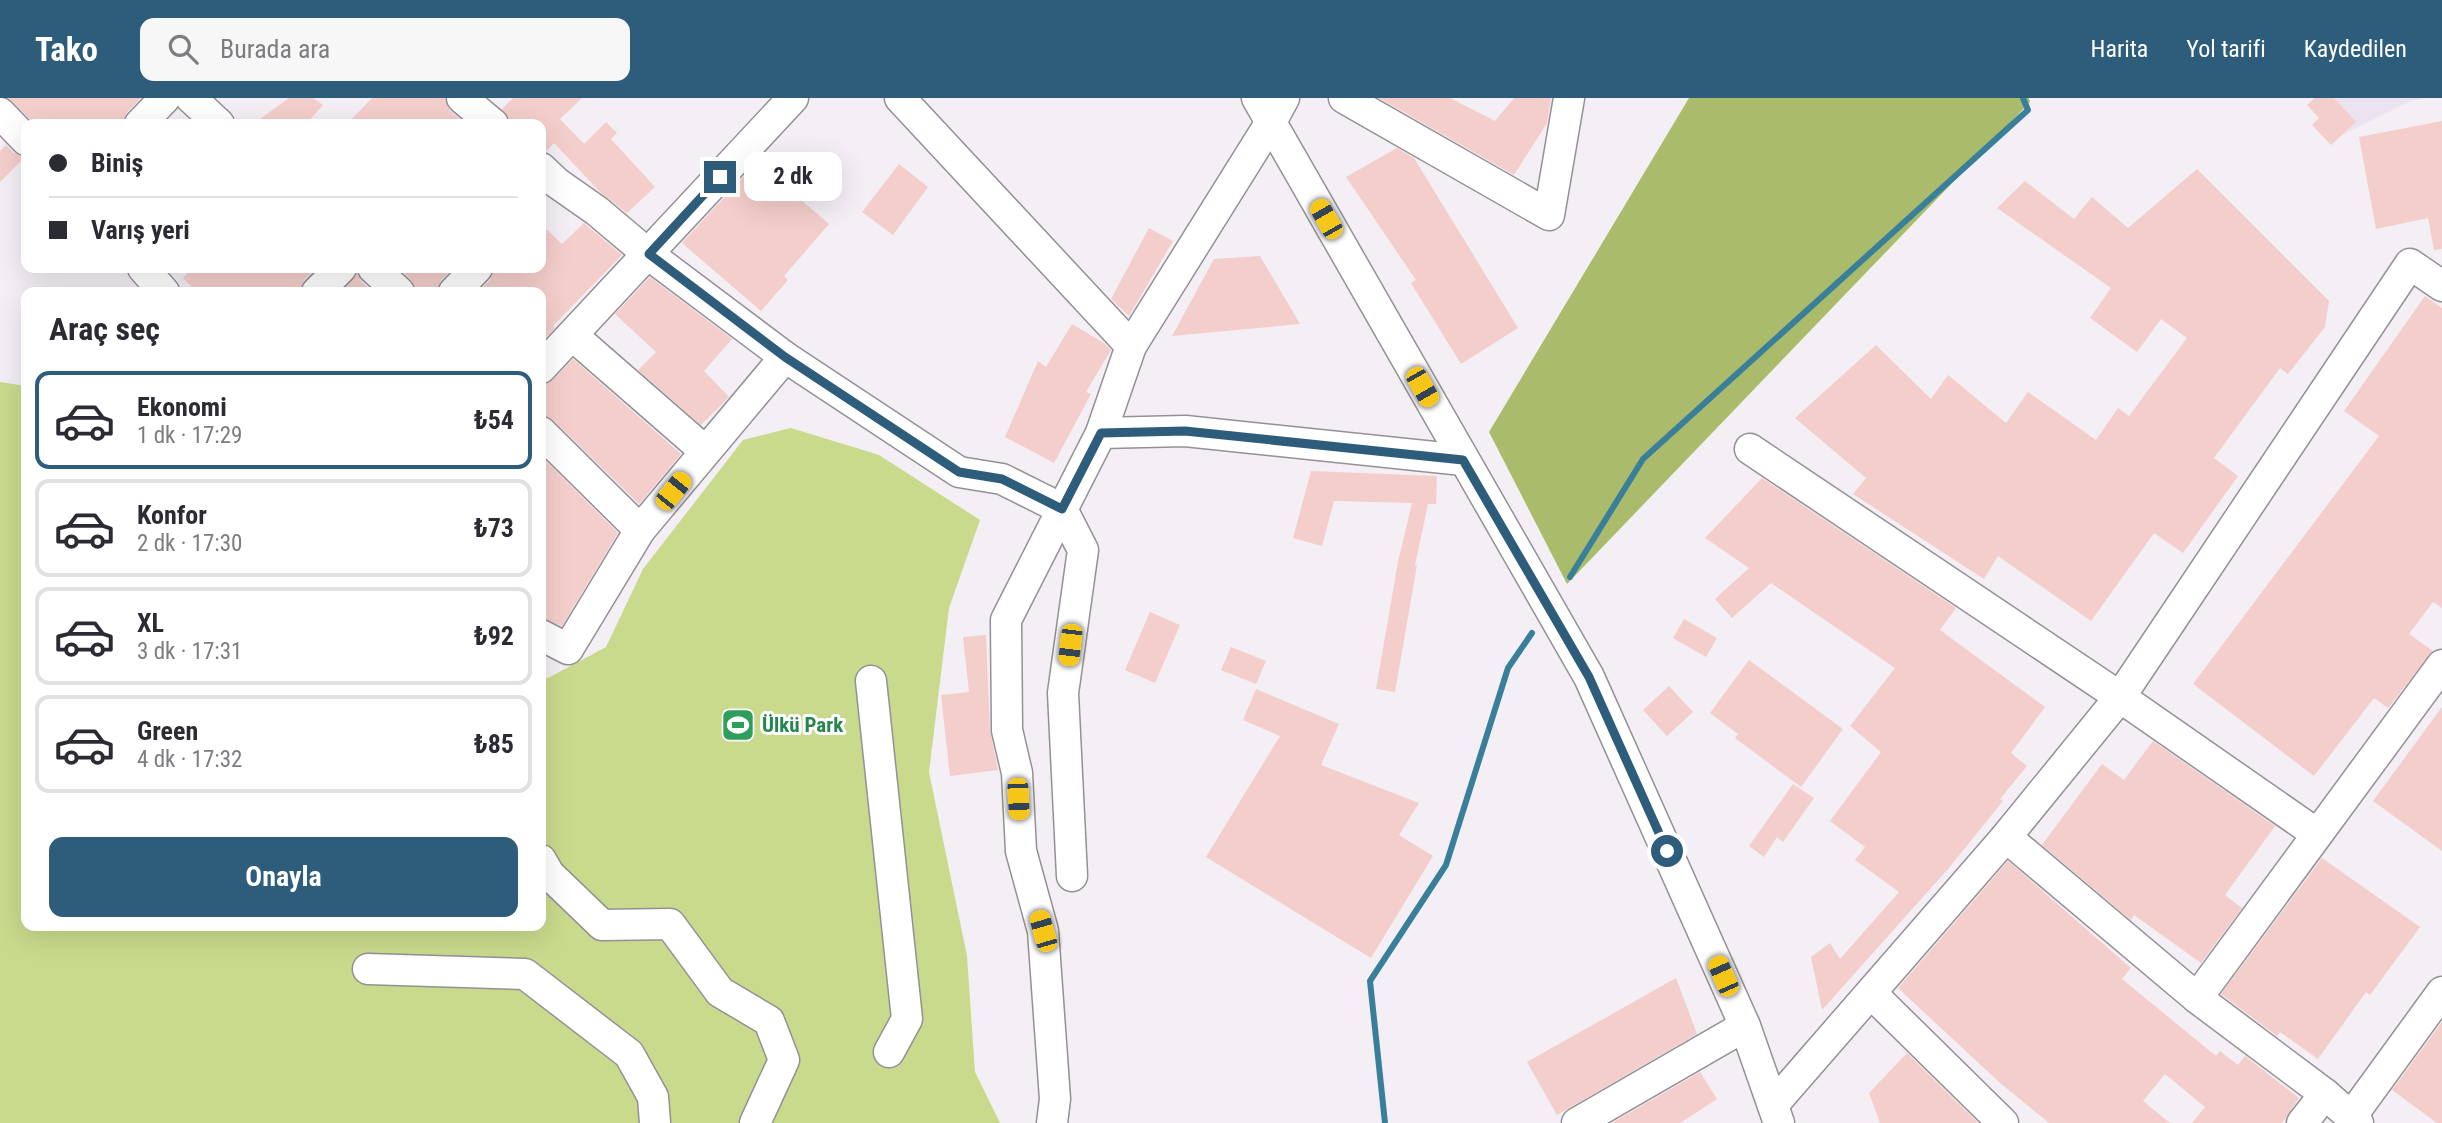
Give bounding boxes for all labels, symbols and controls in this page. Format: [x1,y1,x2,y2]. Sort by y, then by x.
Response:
search box [140,18,630,81]
text: Tako [35,30,98,69]
icon: search [164,30,202,68]
text: Burada ara [220,34,330,64]
text: Harita [2091,35,2148,63]
text: Yol tarifi [2186,35,2266,63]
text: Kaydedilen [2304,35,2407,63]
text: Biniş [91,148,143,178]
callout: 2 dk [744,153,842,202]
route end [704,161,736,193]
text: 2 dk [773,163,813,190]
car [1307,196,1346,242]
text: Varış yeri [91,215,190,245]
text: Araç seç [49,310,160,348]
car [1403,364,1442,410]
icon: car [53,389,116,452]
text: Ekonomi [137,392,227,422]
text: ₺54 [474,405,514,435]
text: 1 dk · 17:29 [137,422,242,449]
car [652,468,695,514]
icon: car [53,497,116,560]
text: Konfor [137,500,207,530]
text: ₺73 [474,513,514,543]
text: 2 dk · 17:30 [137,530,242,557]
icon: car [53,605,116,668]
text: XL [137,608,164,638]
text: ₺92 [474,621,514,651]
car [1058,623,1083,667]
text: 3 dk · 17:31 [137,638,242,665]
sports icon: Ülkü Park [719,706,757,744]
icon: car [53,713,116,776]
place label: Ülkü Park [762,713,844,737]
text: Green [137,716,198,746]
text: ₺85 [474,729,514,759]
text: 4 dk · 17:32 [137,746,242,773]
car [1007,777,1030,821]
route start [1651,835,1683,867]
button: Onayla [49,837,518,917]
car [1028,908,1059,954]
car [1705,953,1742,999]

